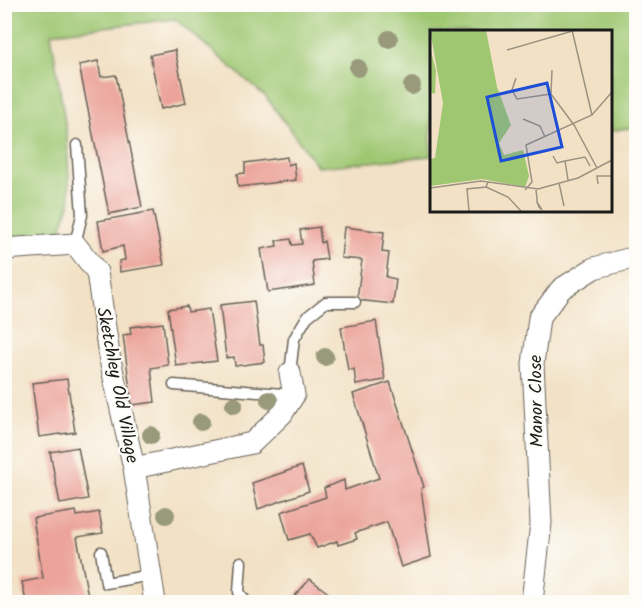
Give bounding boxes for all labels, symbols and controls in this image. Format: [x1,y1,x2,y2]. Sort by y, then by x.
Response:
inset map [430,30,611,212]
street label: Sketchley Old Village [87,305,146,466]
street label: Manor Close [522,354,553,448]

